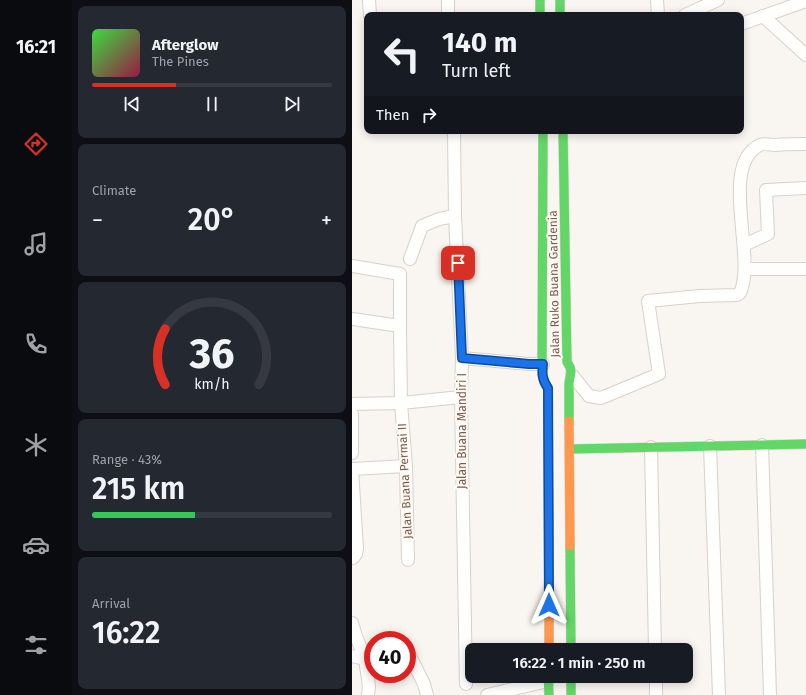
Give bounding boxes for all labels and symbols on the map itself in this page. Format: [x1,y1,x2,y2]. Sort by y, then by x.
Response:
street label: Jalan Ruko Buana Gardenia [546,210,562,358]
pin [441,246,475,280]
street label: Jalan Buana Mandiri I [455,373,469,489]
street label: Jalan Buana Permai II [395,423,415,539]
position arrow [528,584,570,626]
speed limit sign: 40 [364,631,416,683]

